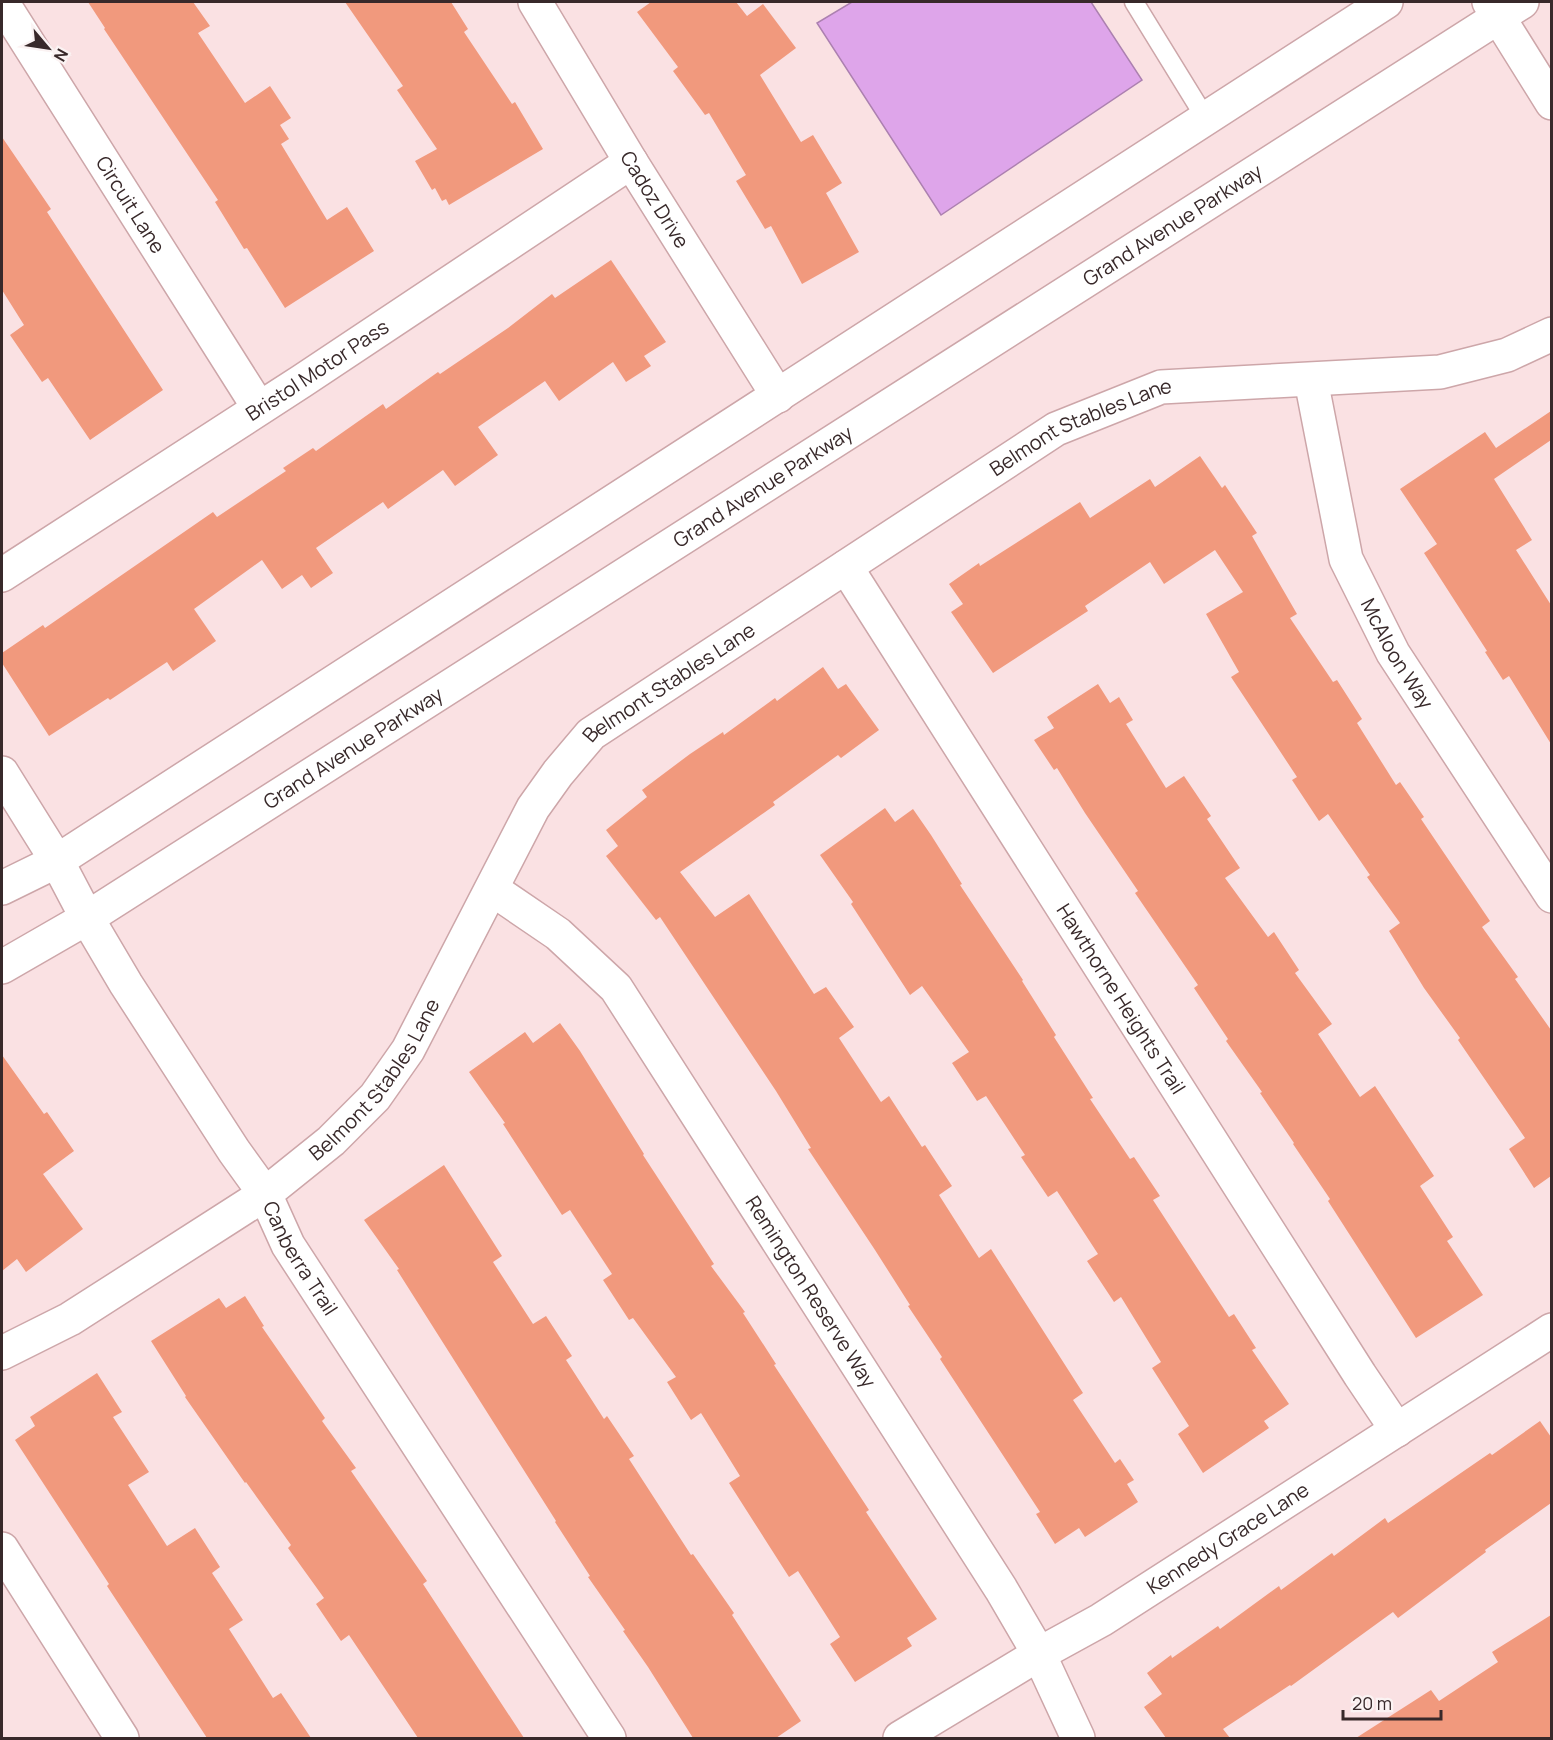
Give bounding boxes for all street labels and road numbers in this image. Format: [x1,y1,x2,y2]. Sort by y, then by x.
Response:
street label: Cadoz Drive [614,146,696,253]
street label: Circuit Lane [90,151,172,258]
street label: Grand Avenue Parkway [1077,157,1268,292]
street label: Bristol Motor Pass [240,313,394,427]
street label: Belmont Stables Lane [984,372,1172,482]
street label: Grand Avenue Parkway [668,419,858,553]
street label: McAloon Way [1355,594,1440,714]
street label: Belmont Stables Lane [576,616,760,747]
street label: Grand Avenue Parkway [258,680,448,815]
street label: Hawthorne Heights Trail [1051,898,1192,1099]
street label: Belmont Stables Lane [303,994,445,1166]
street label: Remington Reserve Way [740,1190,883,1393]
street label: Canberra Trail [257,1197,344,1320]
street label: Kennedy Grace Lane [1141,1476,1314,1600]

